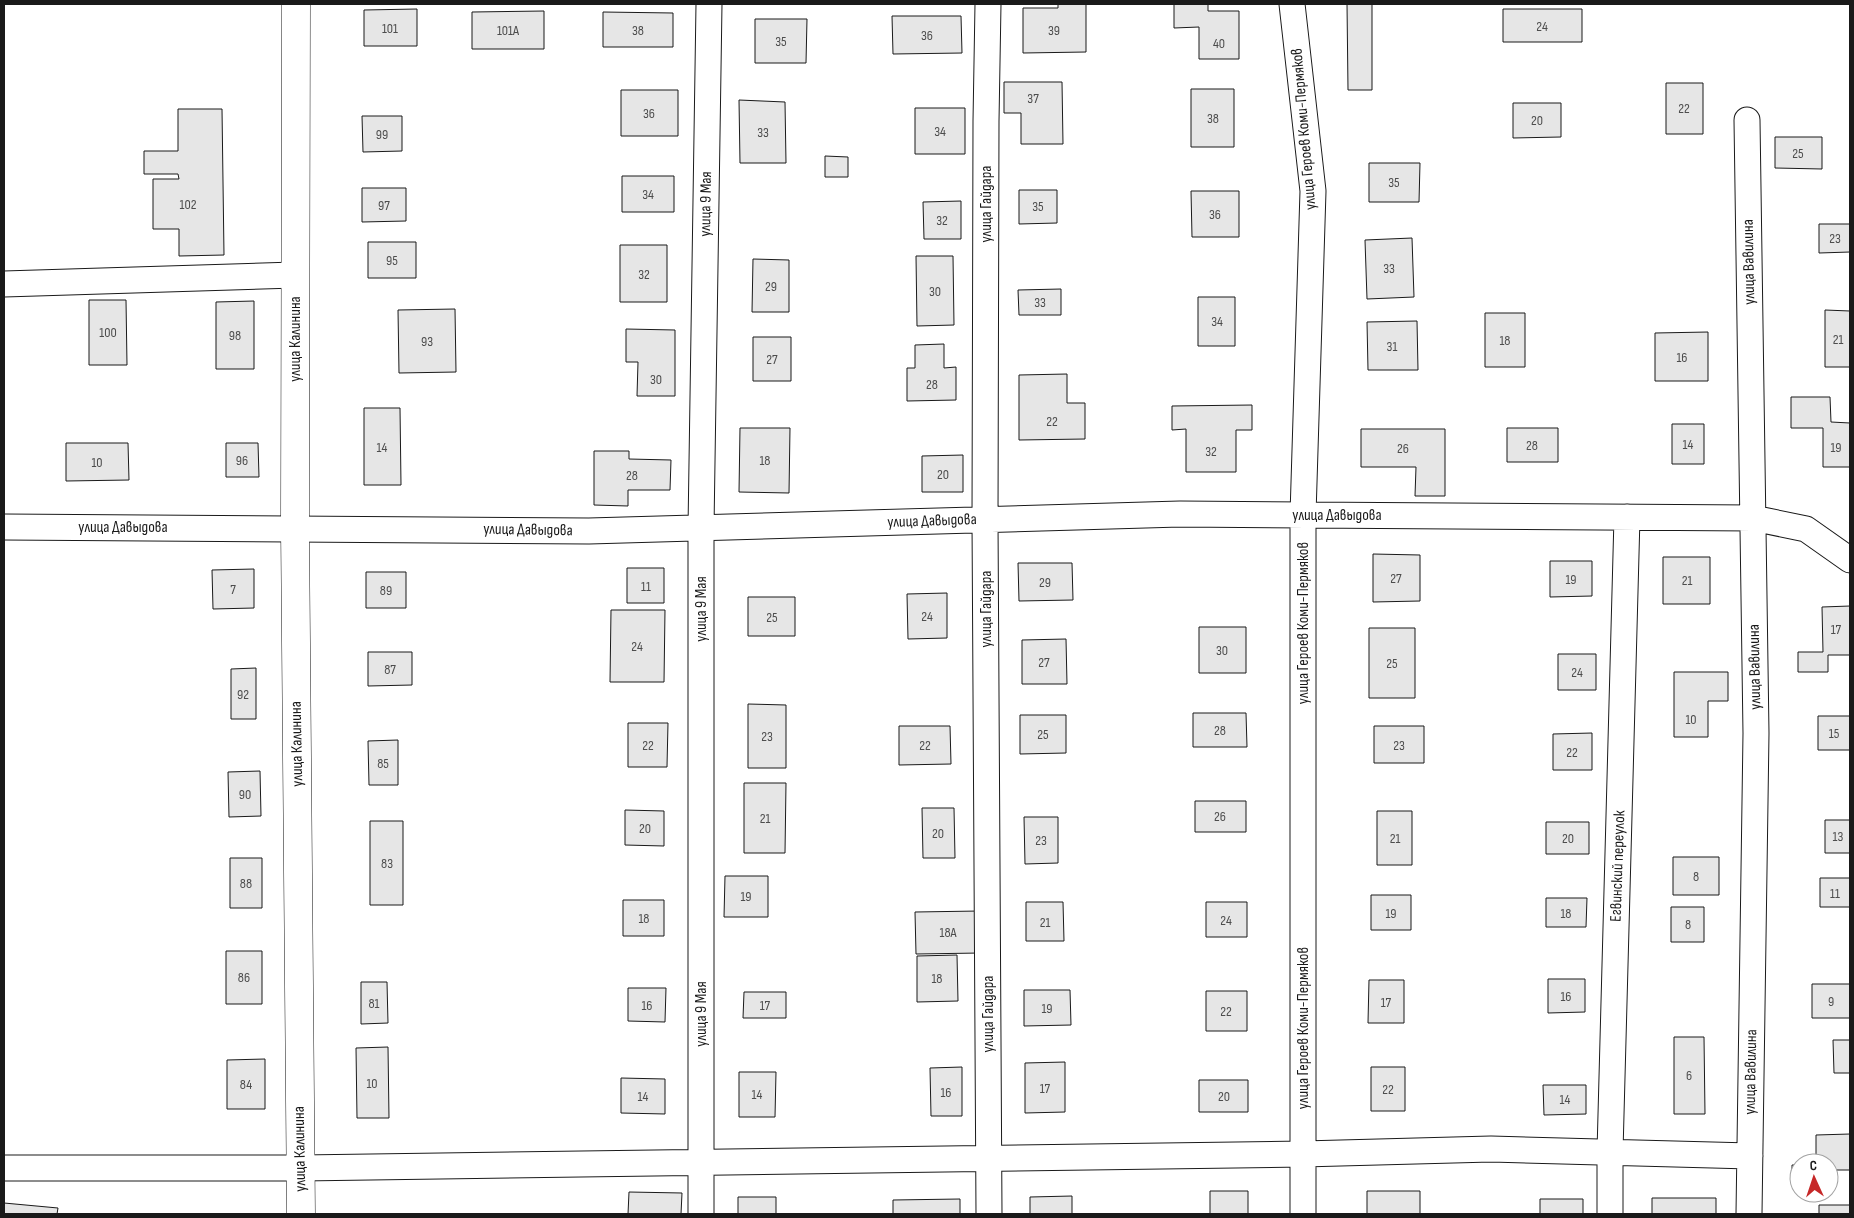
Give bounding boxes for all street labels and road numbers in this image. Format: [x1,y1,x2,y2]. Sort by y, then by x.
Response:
street label: улица Героев Коми-Пермяков [1287,47,1321,211]
street label: улица Гайдара [977,166,996,242]
street label: улица 9 Мая [696,171,716,237]
street label: улица Вавилина [1739,219,1759,305]
street label: улица Калинина [286,296,305,382]
street label: улица Давыдова [1292,506,1382,525]
street label: улица Давыдова [887,510,977,532]
street label: улица Давыдова [78,518,168,537]
street label: улица Давыдова [483,520,573,540]
street label: улица Героев Коми-Пермяков [1294,542,1313,704]
street label: улица Гайдара [977,571,996,647]
street label: улица 9 Мая [692,576,711,642]
street label: улица Вавилина [1745,624,1765,710]
street label: улица Калинина [287,701,307,787]
street label: Егвинский переулок [1607,809,1629,922]
street label: улица Героев Коми-Пермяков [1294,947,1313,1109]
street label: улица Гайдара [979,976,998,1052]
street label: улица 9 Мая [692,981,711,1047]
street label: улица Вавилина [1741,1029,1761,1115]
street label: улица Калинина [290,1106,310,1192]

